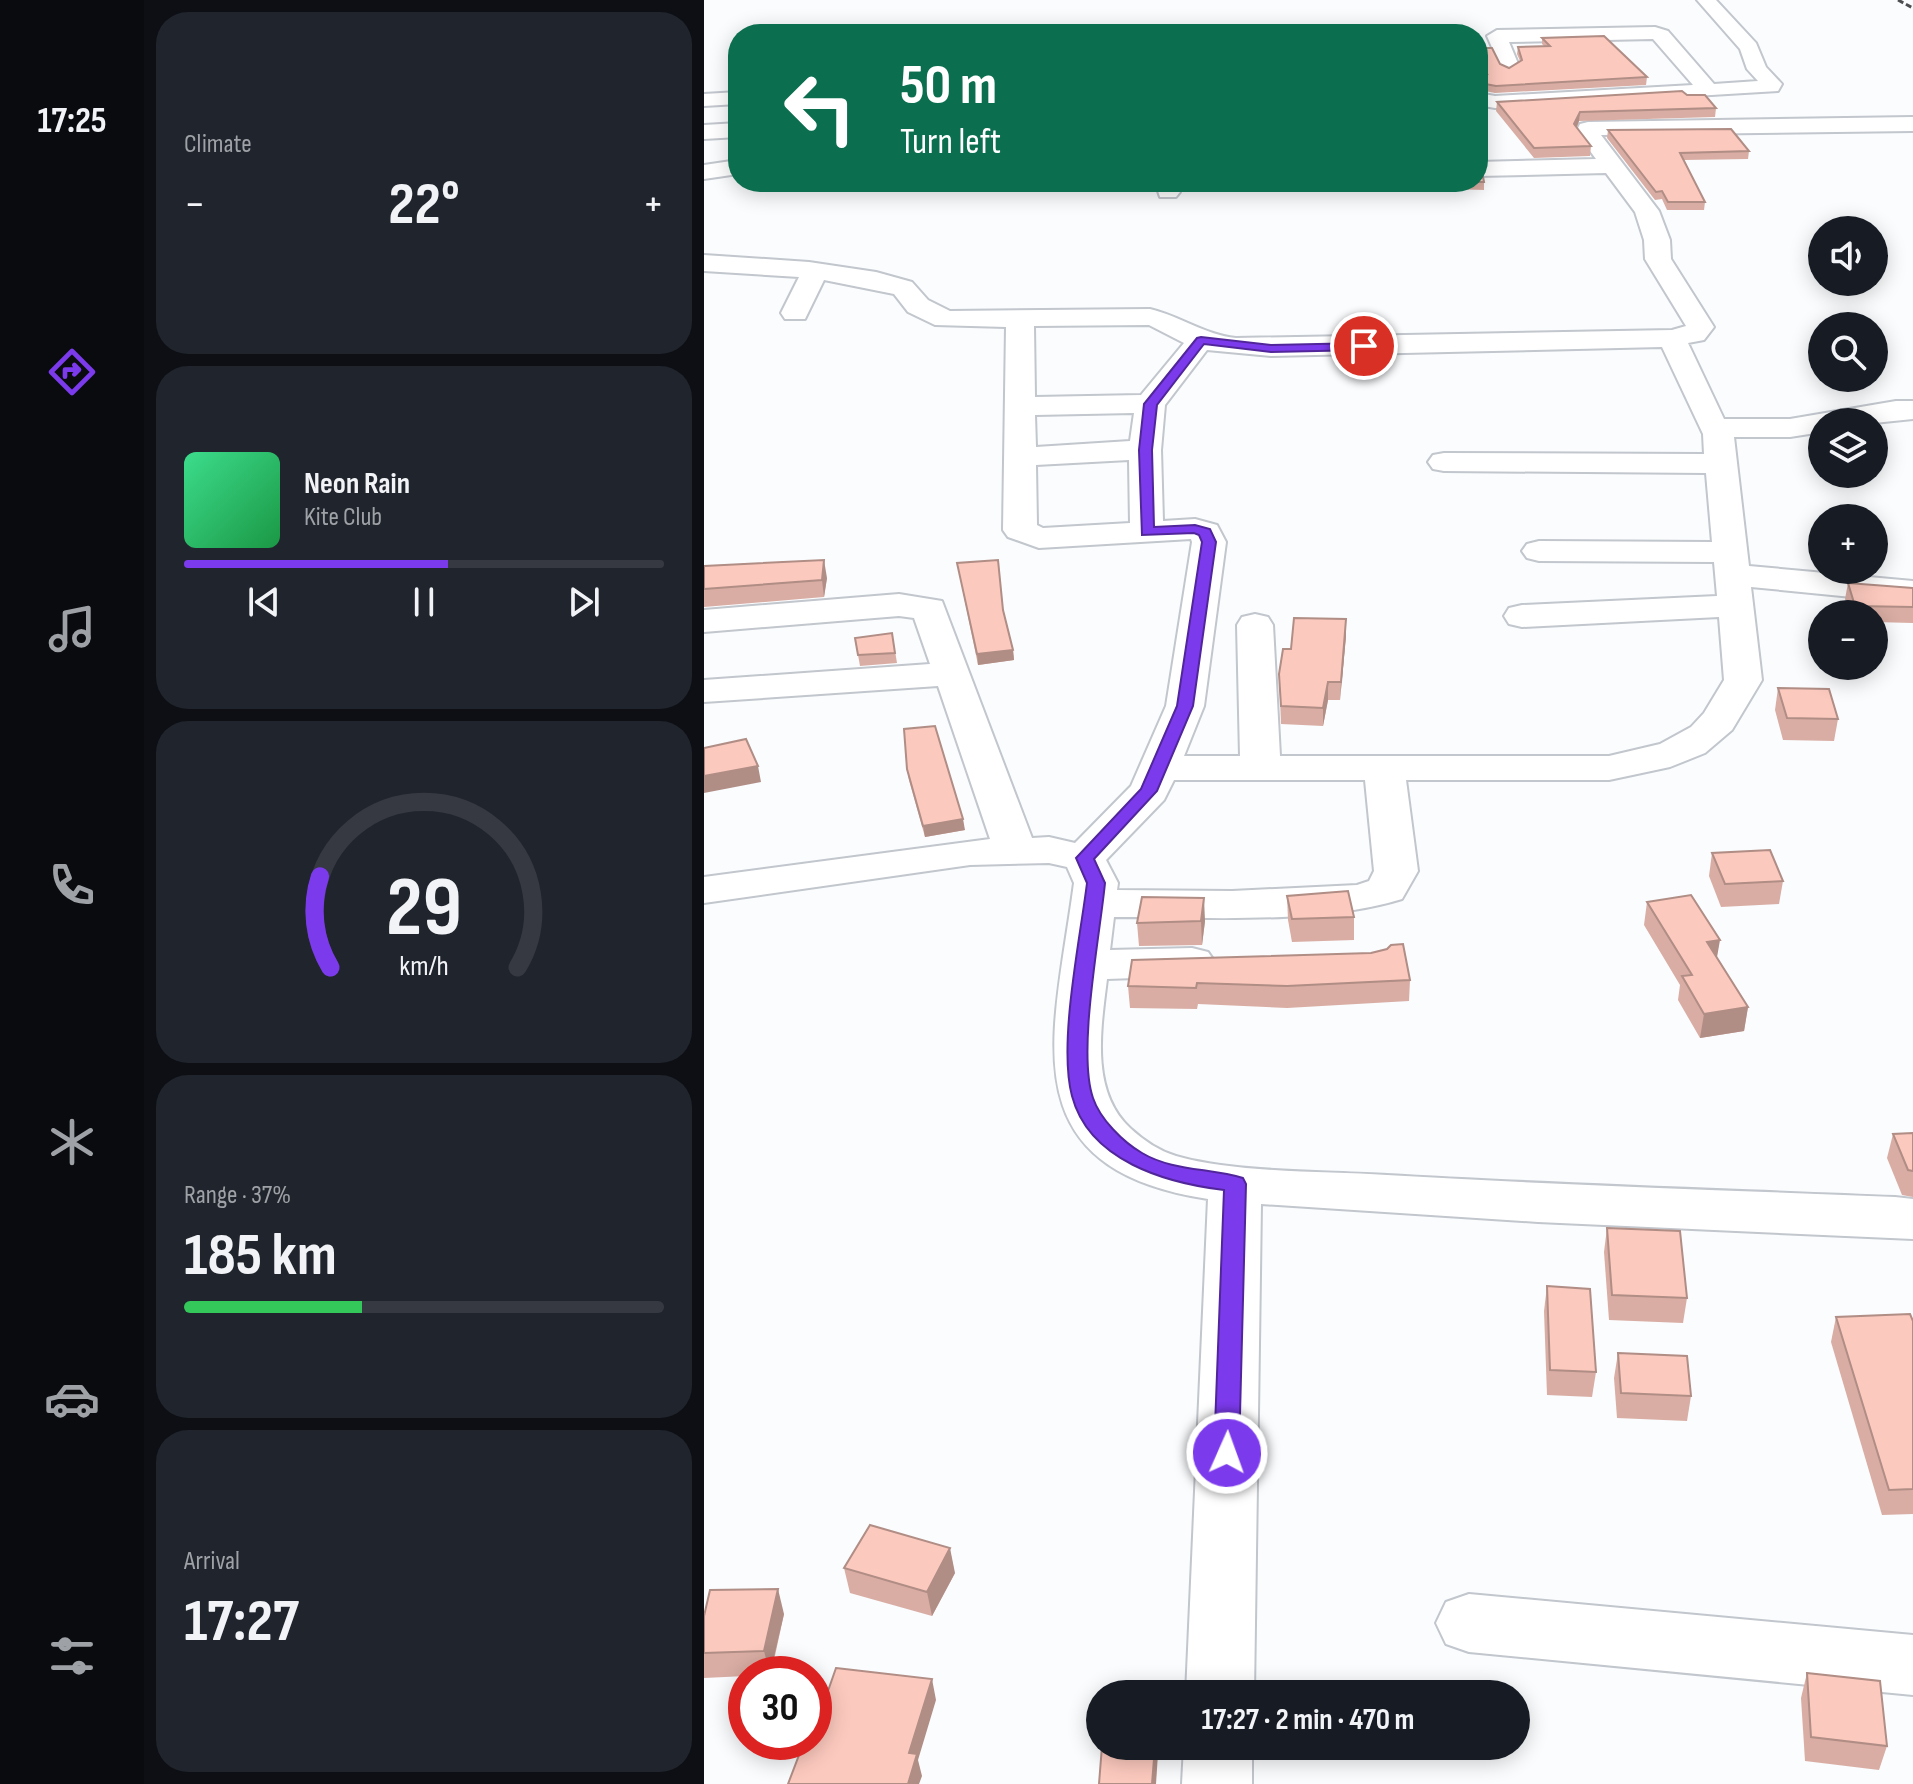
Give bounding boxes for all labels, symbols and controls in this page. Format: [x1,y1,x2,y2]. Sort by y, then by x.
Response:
text: 50 m [900,53,997,120]
icon: left [768,56,872,160]
text: 17:25 [37,100,107,143]
text: Turn left [900,121,1001,164]
text: Climate [184,129,252,160]
text: 22° [388,169,460,241]
text: − [184,178,206,231]
text: + [642,178,664,231]
map controls [1808,216,1888,680]
button: sound [1808,216,1888,296]
pin [1330,312,1398,380]
button: search [1808,312,1888,392]
icon: arrive [1342,324,1386,368]
icon: directions [44,344,100,400]
button: layers [1808,408,1888,488]
text: Neon Rain [304,466,410,502]
text: Kite Club [304,502,382,533]
button: + [1808,504,1888,584]
icon: previous [242,580,286,624]
icon: pause [402,580,446,624]
icon: next [562,580,606,624]
button: − [1808,600,1888,680]
icon: music [44,601,100,657]
icon: phone [44,857,100,913]
text: 29 [386,859,462,959]
text: km/h [399,949,449,984]
icon: climate [44,1114,100,1170]
text: Range · 37% [184,1180,291,1211]
text: 185 km [184,1220,337,1292]
icon: car [44,1371,100,1427]
position arrow [1185,1411,1269,1495]
text: Arrival [184,1546,240,1577]
text: 17:27 [184,1586,299,1658]
icon: filters [44,1628,100,1684]
speed limit sign: 30 [728,1656,832,1760]
text: 17:27 · 2 min · 470 m [1201,1702,1415,1738]

